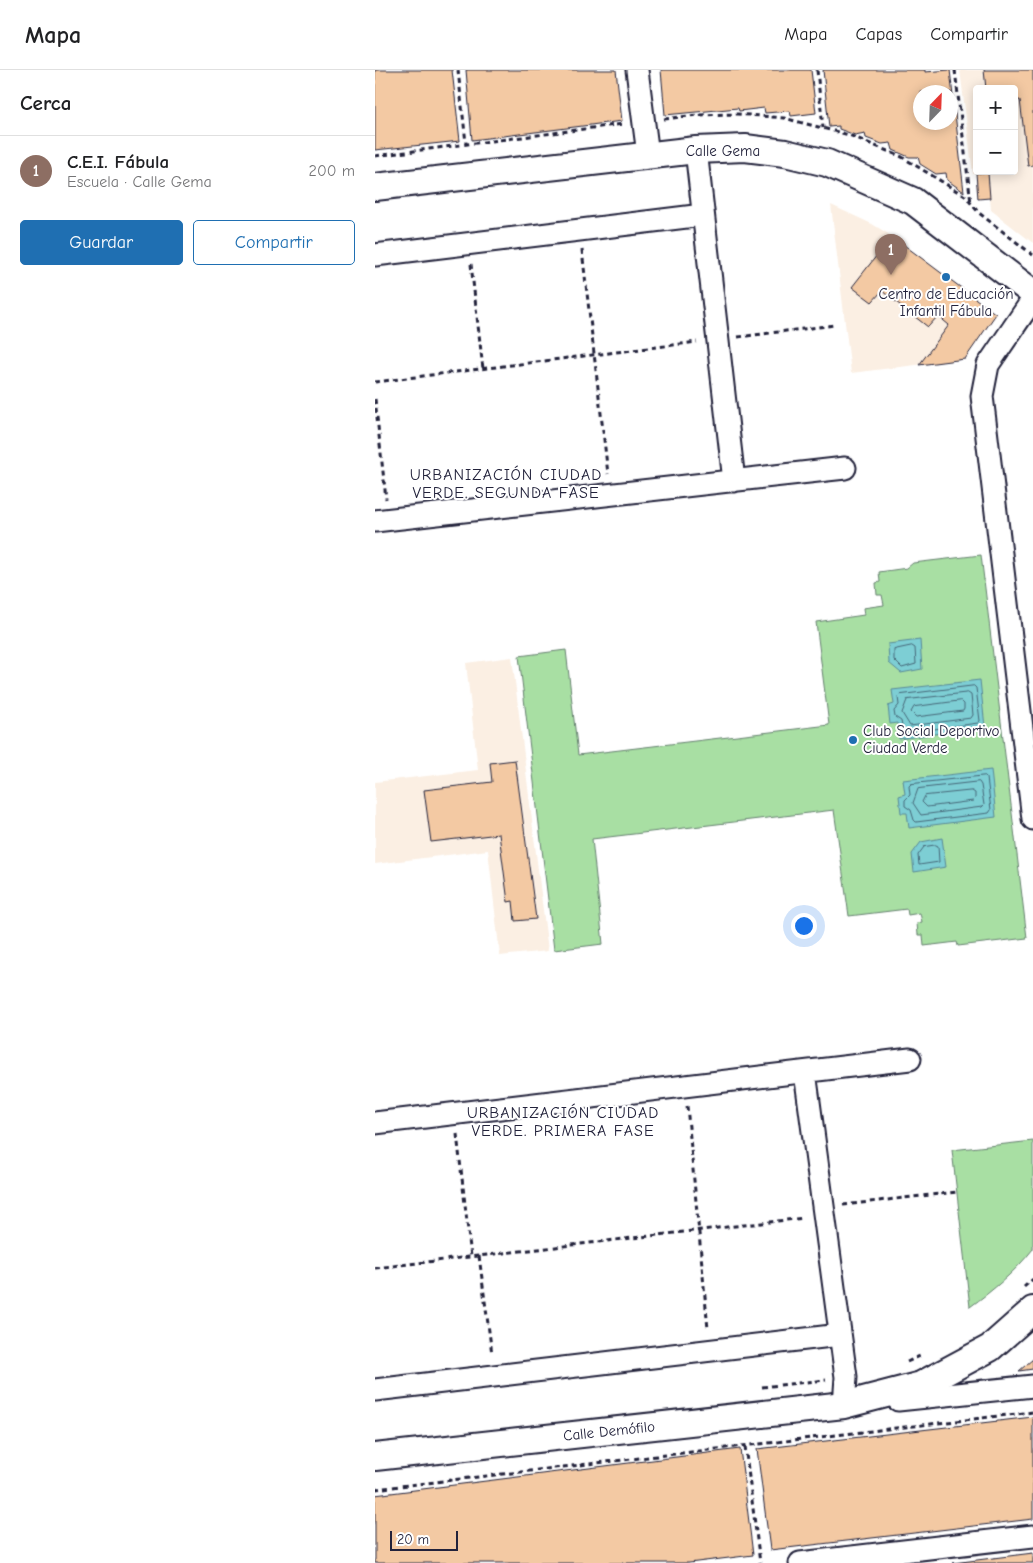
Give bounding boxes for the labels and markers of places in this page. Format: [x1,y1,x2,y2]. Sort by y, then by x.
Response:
pin: 1 [875,234,907,275]
marker: Centro de Educación Infantil Fábula [940,271,952,283]
place label: Centro de Educación Infantil Fábula [879,285,1013,320]
place label: Club Social Deportivo Ciudad Verde [863,722,1000,757]
marker: Club Social Deportivo Ciudad Verde [847,734,859,746]

